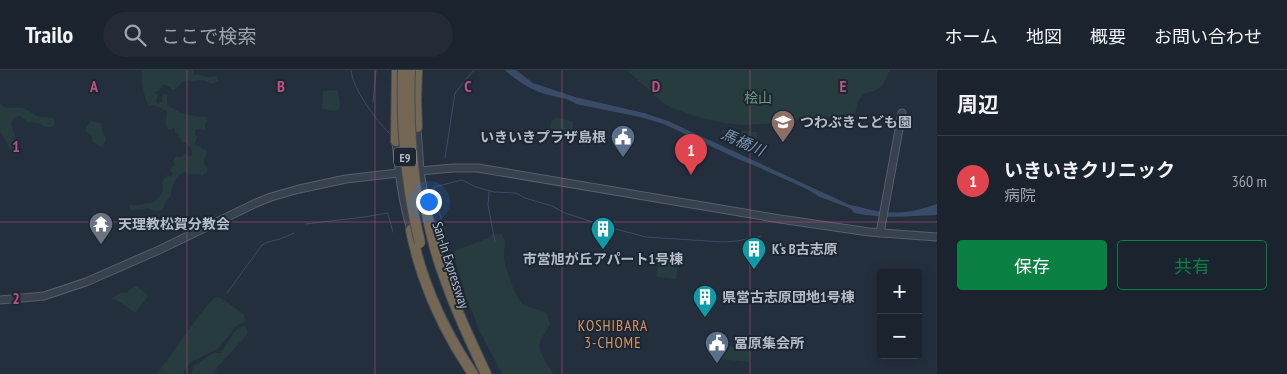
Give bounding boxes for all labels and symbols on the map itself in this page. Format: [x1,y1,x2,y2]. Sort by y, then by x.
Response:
text: A [89,76,99,96]
text: B [277,76,285,96]
text: C [464,76,472,96]
text: D [652,76,661,96]
text: E [840,76,847,96]
park label: 桧山 [744,89,772,107]
school or university icon: つわぶきこども園 [770,109,796,143]
place label: つわぶきこども園 [800,113,912,131]
public building icon: いきいきプラザ島根 [610,124,636,158]
water label: 馬橋川 [719,124,769,161]
place label: いきいきプラザ島根 [480,128,606,146]
pin: 1 [675,134,707,175]
text: 1 [12,136,20,156]
road number: E9 [394,147,416,166]
your location [416,189,442,215]
temple icon: 天理教松賀分教会 [88,211,114,245]
place label: 天理教松賀分教会 [118,215,230,233]
building icon: 市営旭が丘アパート1号棟 [590,216,616,250]
street label: San-In Expressway [428,219,474,311]
building icon: K‘s B古志原 [741,236,767,270]
place label: K‘s B古志原 [772,240,838,258]
place label: 市営旭が丘アパート1号棟 [523,250,683,268]
building icon: 県営古志原団地1号棟 [692,284,718,318]
text: 2 [12,288,20,308]
place label: 県営古志原団地1号棟 [722,288,855,306]
district label: KOSHIBARA 3-CHOME [578,316,648,352]
public building icon: 冨原集会所 [704,330,730,364]
place label: 冨原集会所 [734,334,804,352]

